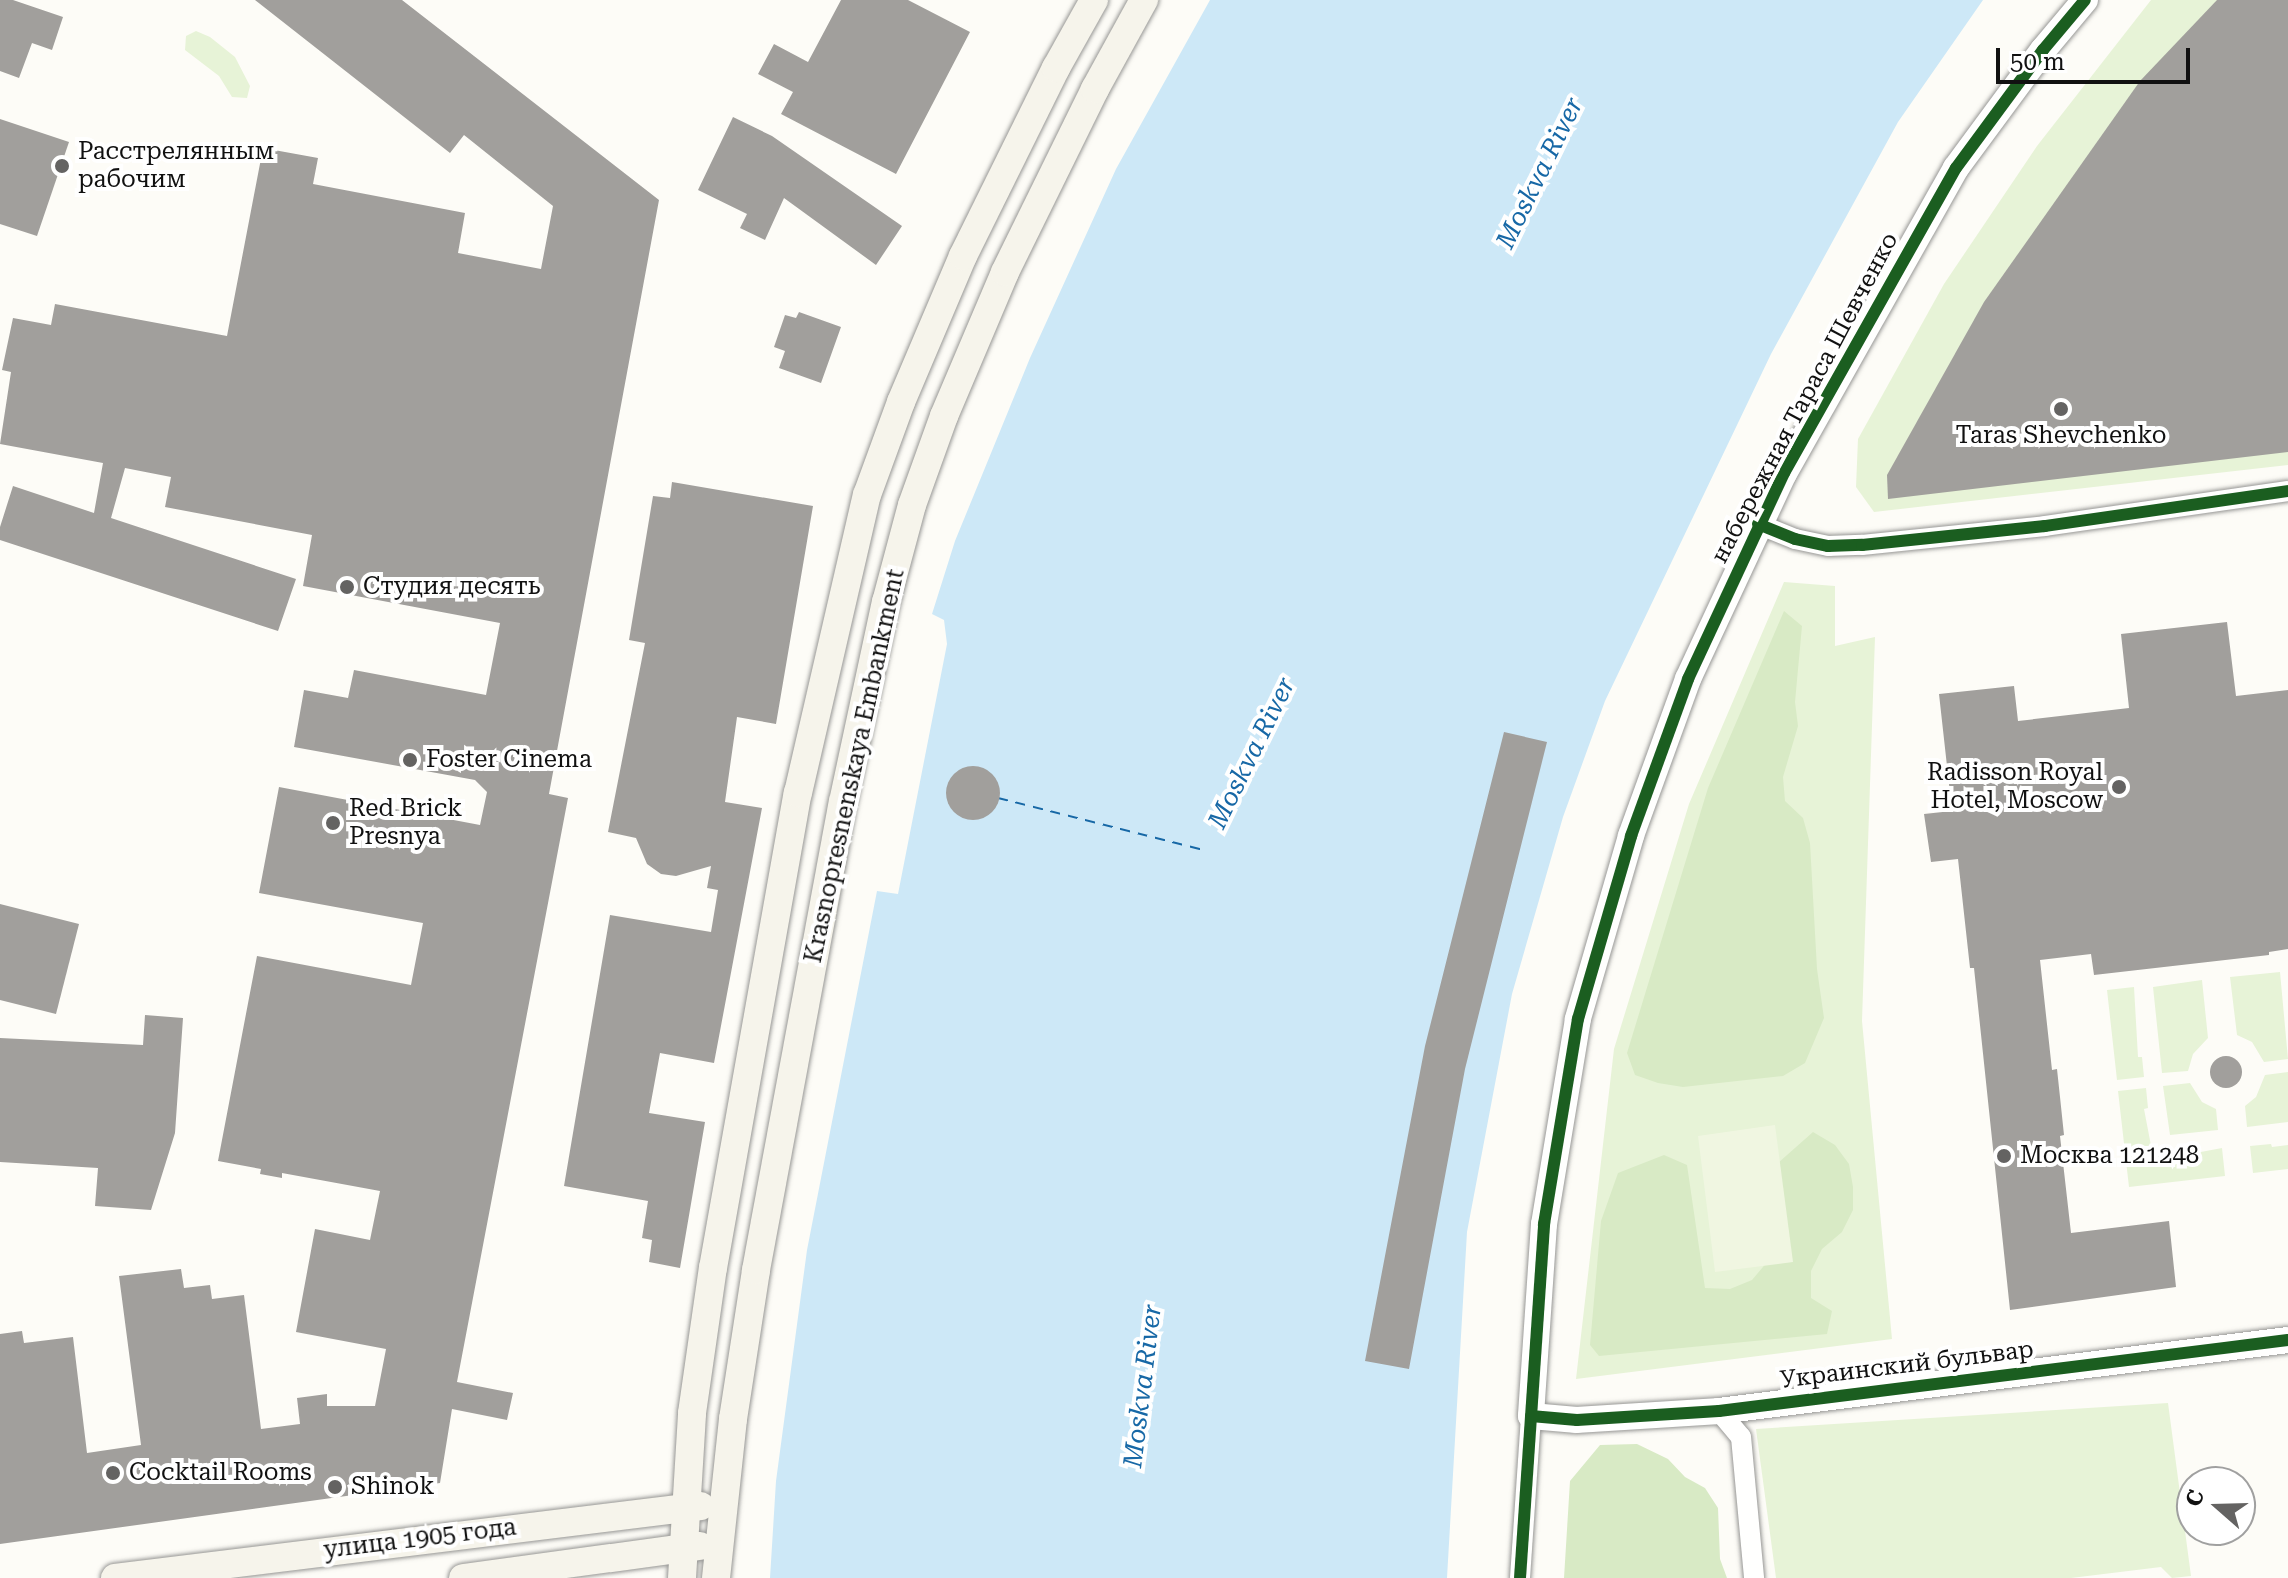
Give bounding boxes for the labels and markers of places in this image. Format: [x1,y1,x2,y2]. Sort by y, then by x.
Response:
place label: Расстрелянным рабочим [78,138,274,194]
marker: Расстрелянным рабочим [53,157,71,175]
marker: Taras Shevchenko [2052,400,2070,418]
place label: Taras Shevchenko [1956,422,2166,450]
place label: Студия десять [363,573,540,601]
marker: Студия десять [338,578,356,596]
place label: Foster Cinema [426,746,592,774]
marker: Foster Cinema [401,751,419,769]
place label: Radisson Royal Hotel, Moscow [1927,759,2103,815]
marker: Radisson Royal Hotel, Moscow [2110,778,2128,796]
place label: Red Brick Presnya [349,795,462,851]
marker: Red Brick Presnya [324,814,342,832]
place label: Москва 121248 [2020,1142,2199,1170]
marker: Москва 121248 [1995,1147,2013,1165]
place label: Cocktail Rooms [129,1459,312,1487]
marker: Cocktail Rooms [104,1464,122,1482]
place label: Shinok [351,1473,435,1501]
marker: Shinok [326,1478,344,1496]

